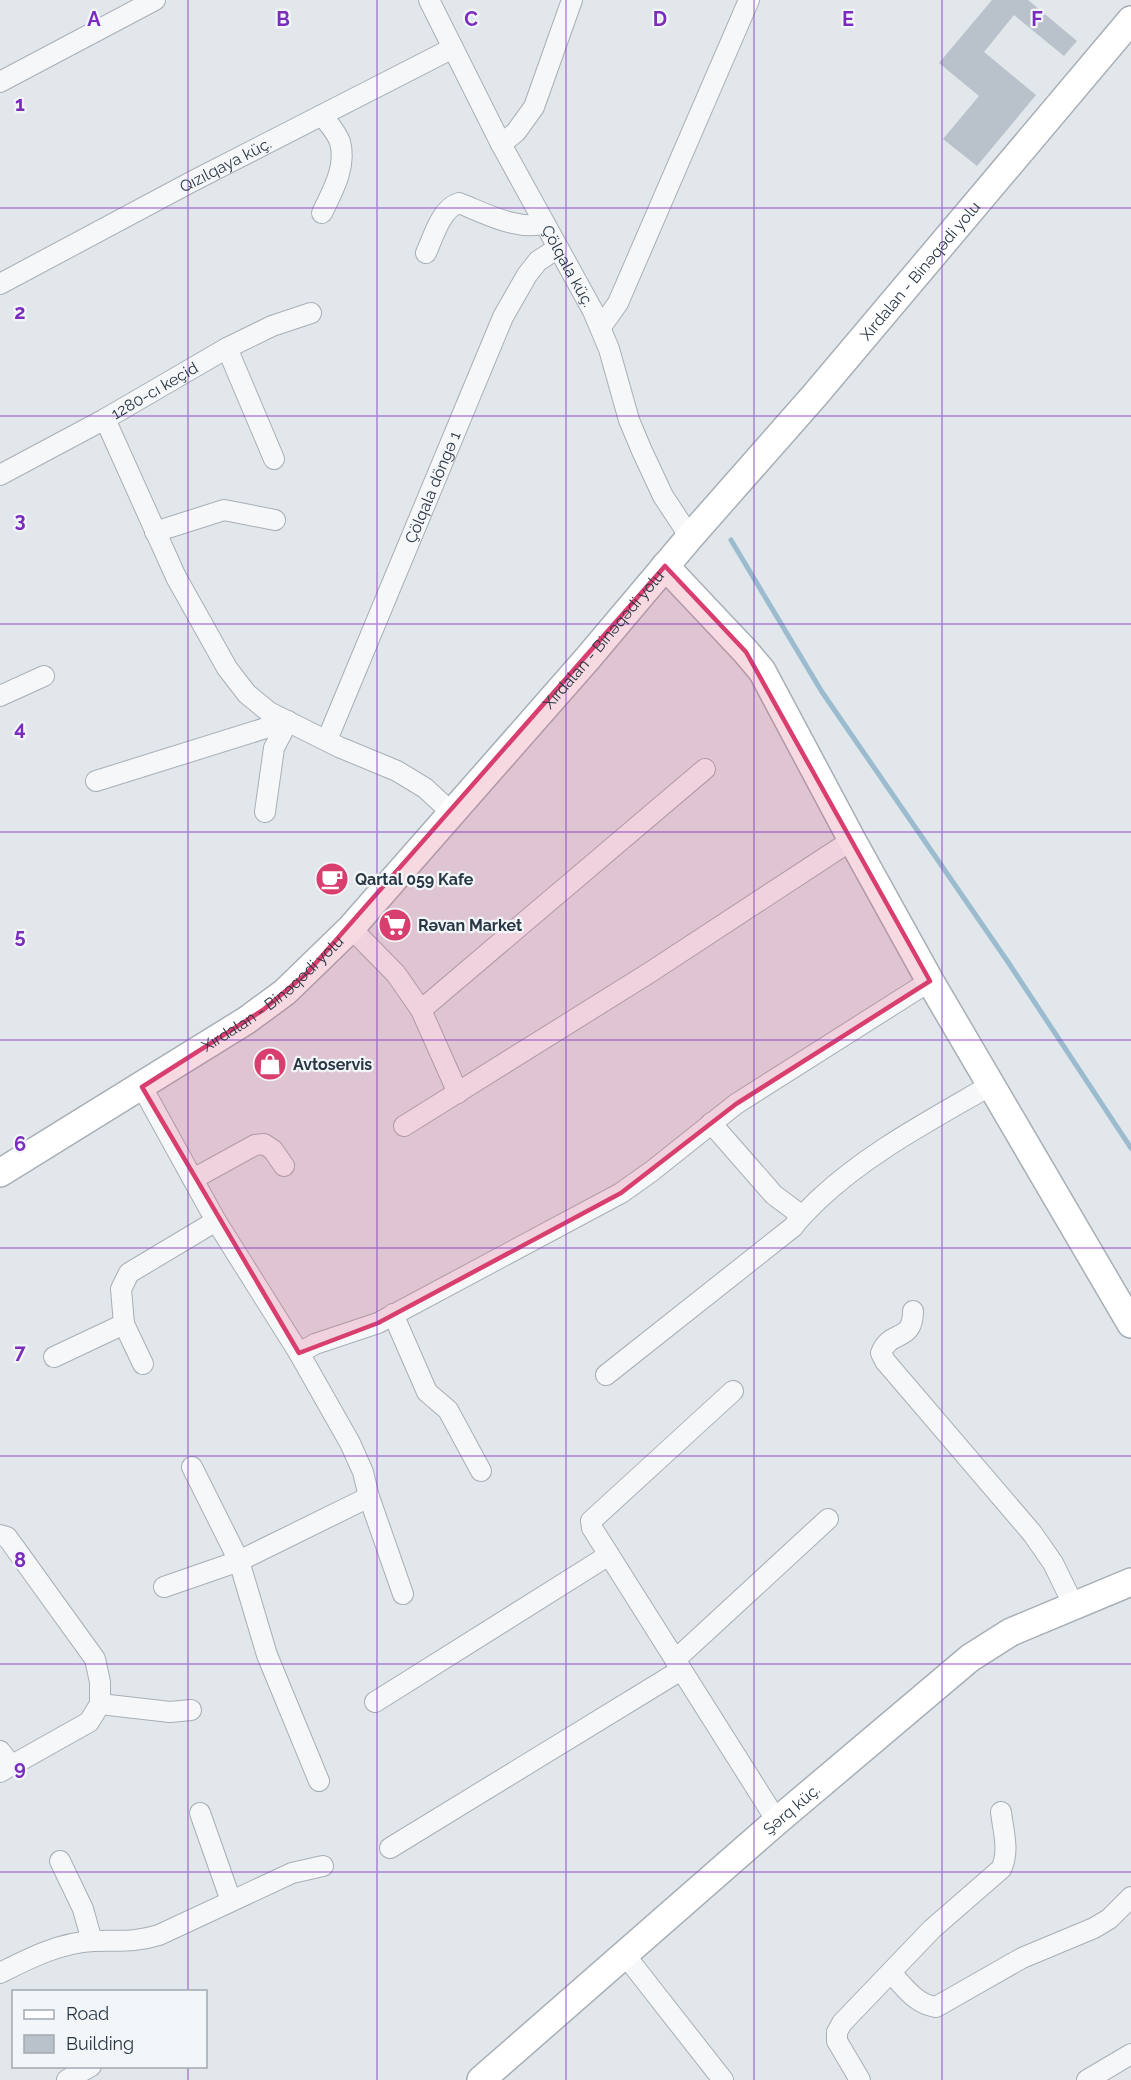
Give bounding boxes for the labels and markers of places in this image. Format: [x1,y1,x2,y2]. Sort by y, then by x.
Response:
cafe icon: Qartal 059 Kafe [314,861,350,897]
place label: Qartal 059 Kafe [355,870,474,889]
supermarket icon: Rəvan Market [377,907,413,943]
place label: Rəvan Market [418,916,522,935]
shop icon: Avtoservis [252,1046,288,1082]
place label: Avtoservis [293,1055,372,1074]

